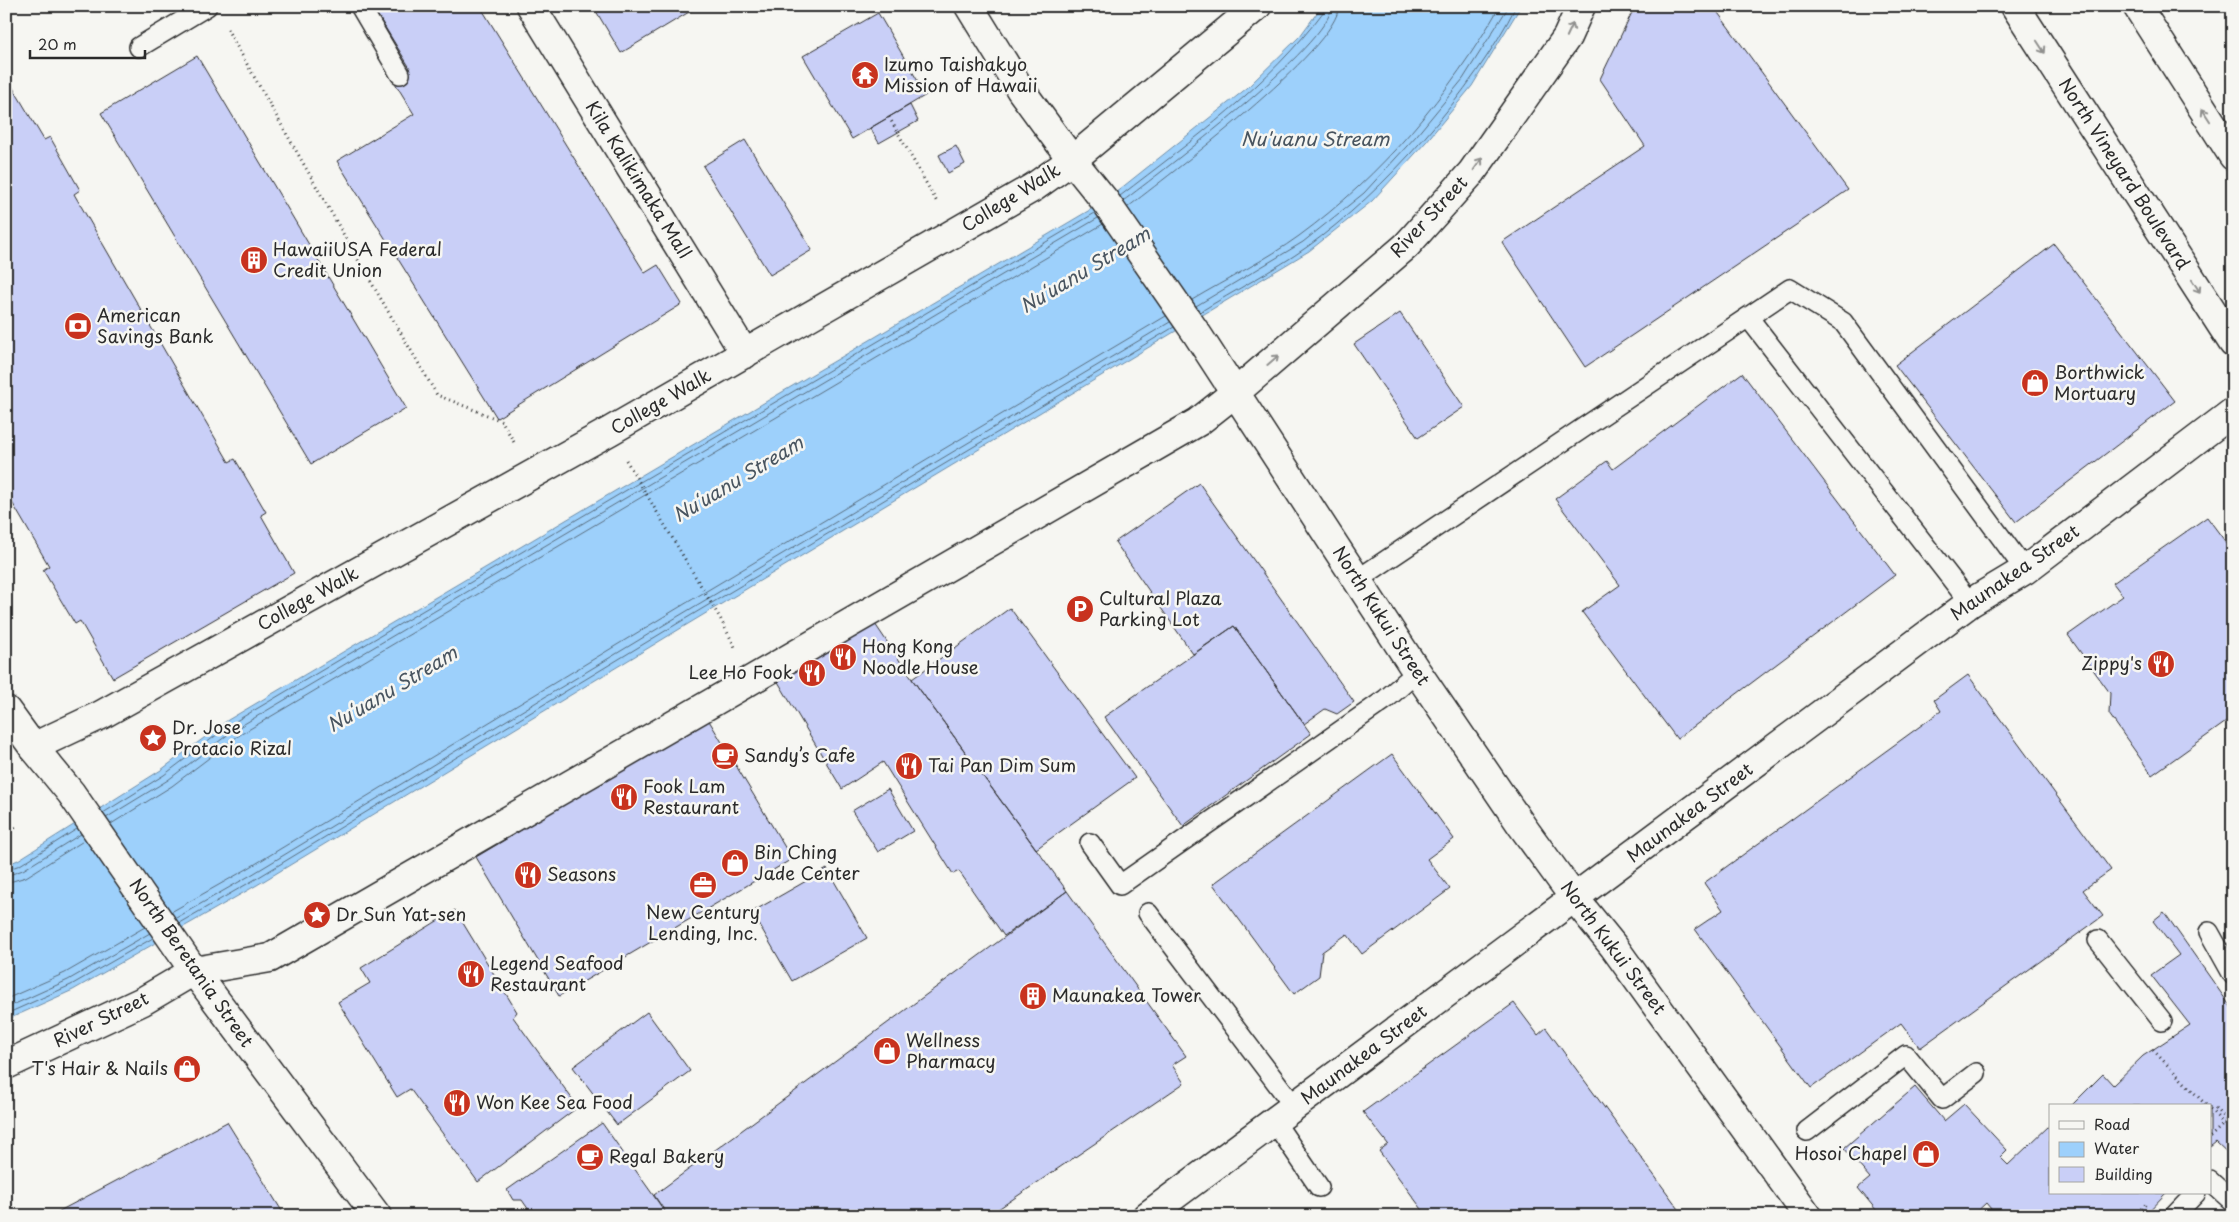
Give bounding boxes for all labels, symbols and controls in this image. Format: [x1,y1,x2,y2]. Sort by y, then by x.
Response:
one-way arrow [1566,23,1575,38]
scale bar [30,28,145,60]
text: 20 m [38,32,77,55]
one-way arrow [2037,40,2047,54]
place label: Izumo Taishakyo Mission of Hawaii [884,50,1038,98]
temple icon: Izumo Taishakyo Mission of Hawaii [850,60,880,90]
street label: North Vineyard Boulevard [2053,72,2197,274]
street label: Kila Kalikimaka Mall [580,95,699,263]
one-way arrow [2201,109,2211,123]
water label: Nu'uanu Stream [1241,124,1390,152]
street label: College Walk [956,156,1065,238]
one-way arrow [1473,157,1483,171]
street label: River Street [1383,169,1473,263]
water label: Nuʻuanu Stream [1014,219,1156,319]
place label: HawaiiUSA Federal Credit Union [273,235,442,283]
building icon: HawaiiUSA Federal Credit Union [239,245,269,275]
one-way arrow [2192,279,2202,293]
place label: American Savings Bank [97,301,213,349]
bank icon: American Savings Bank [63,311,93,341]
one-way arrow [1266,355,1279,366]
place label: Borthwick Mortuary [2054,358,2145,406]
street label: College Walk [605,361,716,440]
shop icon: Borthwick Mortuary [2020,368,2050,398]
water label: Nuʻuanu Stream [667,428,809,528]
street label: Maunakea Street [1944,517,2084,626]
street label: North Kukui Street [1327,540,1438,690]
street label: College Walk [252,559,363,637]
place label: Cultural Plaza Parking Lot [1099,584,1222,632]
parking icon: Cultural Plaza Parking Lot [1065,594,1095,624]
place label: Hong Kong Noodle House [862,632,979,680]
water label: Nuʻuanu Stream [321,638,463,738]
restaurant icon: Hong Kong Noodle House [828,642,858,672]
place label: Zippy's [2081,649,2142,676]
restaurant icon: Zippy's [2146,649,2176,679]
place label: Lee Ho Fook [689,658,793,685]
restaurant icon: Lee Ho Fook [797,658,827,688]
place label: Dr. Jose Protacio Rizal [172,713,292,761]
place icon: Dr. Jose Protacio Rizal [138,723,168,753]
cafe icon: Sandy’s Cafe [710,741,740,771]
place label: Sandy’s Cafe [744,741,855,768]
restaurant icon: Tai Pan Dim Sum [894,751,924,781]
place label: Tai Pan Dim Sum [928,751,1076,778]
street label: Maunakea Street [1620,755,1758,868]
place label: Fook Lam Restaurant [643,772,739,820]
restaurant icon: Fook Lam Restaurant [609,782,639,812]
place label: Bin Ching Jade Center [754,838,860,886]
shop icon: Bin Ching Jade Center [720,848,750,878]
restaurant icon: Seasons [513,860,543,890]
place label: Seasons [547,860,616,887]
office icon: New Century Lending, Inc. [688,870,718,900]
street label: North Beretania Street [124,872,261,1052]
street label: North Kukui Street [1555,875,1674,1020]
place label: New Century Lending, Inc. [646,898,760,946]
place icon: Dr Sun Yat-sen [302,900,332,930]
place label: Dr Sun Yat-sen [336,900,466,927]
place label: Legend Seafood Restaurant [490,949,624,997]
restaurant icon: Legend Seafood Restaurant [456,959,486,989]
building icon: Maunakea Tower [1018,981,1048,1011]
place label: Maunakea Tower [1052,981,1201,1008]
street label: River Street [48,984,153,1053]
street label: Maunakea Street [1294,997,1432,1110]
place label: Wellness Pharmacy [906,1026,996,1074]
shop icon: Wellness Pharmacy [872,1036,902,1066]
place label: T's Hair & Nails [31,1054,168,1081]
shop icon: T's Hair & Nails [172,1054,202,1084]
restaurant icon: Won Kee Sea Food [442,1088,472,1118]
place label: Won Kee Sea Food [476,1088,633,1115]
legend [2049,1104,2212,1194]
text: Road [2094,1112,2130,1135]
text: Water [2094,1136,2139,1159]
place label: Hosoi Chapel [1795,1139,1907,1166]
shop icon: Hosoi Chapel [1911,1139,1941,1169]
cafe icon: Regal Bakery [575,1142,605,1172]
place label: Regal Bakery [609,1142,724,1169]
text: Building [2094,1162,2153,1185]

